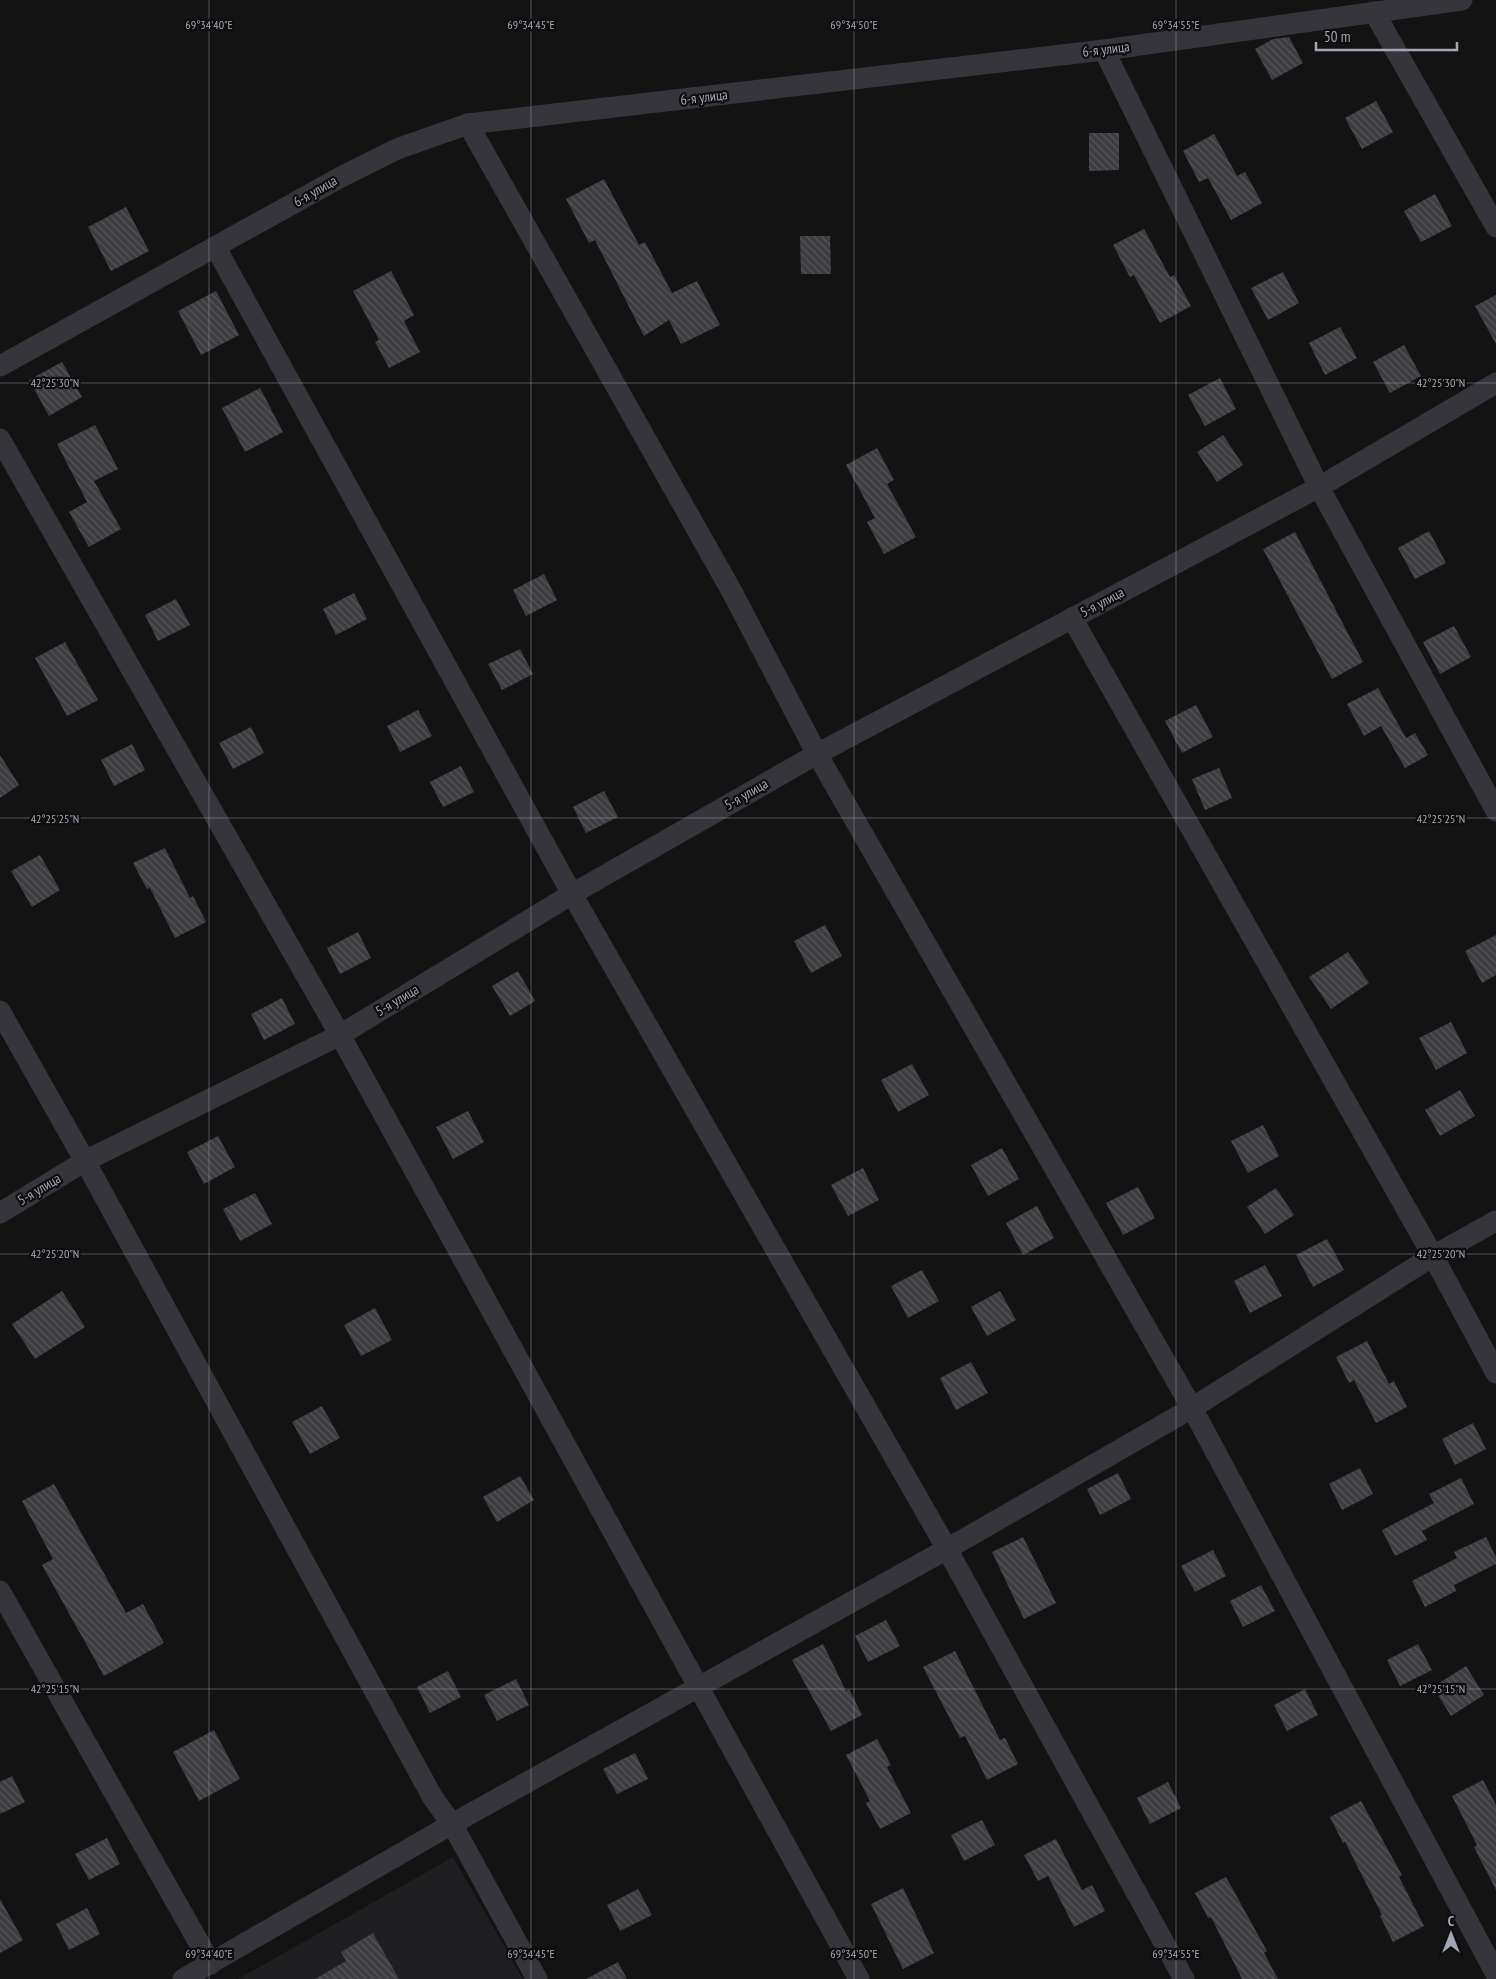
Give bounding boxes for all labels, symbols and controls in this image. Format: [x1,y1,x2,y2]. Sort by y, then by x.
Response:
text: 69°34'40"E [185,17,233,32]
text: 69°34'45"E [507,17,555,32]
text: 69°34'50"E [830,17,878,32]
text: 69°34'55"E [1152,17,1200,32]
scale bar [1316,20,1457,52]
text: 50 m [1324,27,1350,46]
street label: 6-я улица [1081,37,1131,61]
street label: 6-я улица [679,85,729,109]
street label: 6-я улица [290,171,340,211]
text: 42°25'30"N [31,375,79,390]
text: 42°25'30"N [1417,375,1465,390]
street label: 5-я улица [1077,583,1127,621]
street label: 5-я улица [721,774,771,814]
text: 42°25'25"N [31,811,79,826]
text: 42°25'25"N [1417,811,1465,826]
street label: 5-я улица [372,980,422,1020]
street label: 5-я улица [14,1169,64,1209]
text: 42°25'20"N [31,1246,79,1261]
text: 42°25'20"N [1417,1246,1465,1261]
text: 42°25'15"N [31,1681,79,1696]
text: 42°25'15"N [1417,1681,1465,1696]
north arrow [1426,1909,1476,1959]
text: С [1448,1912,1455,1930]
text: 69°34'40"E [185,1946,233,1961]
text: 69°34'45"E [507,1946,555,1961]
text: 69°34'50"E [830,1946,878,1961]
text: 69°34'55"E [1152,1946,1200,1961]

